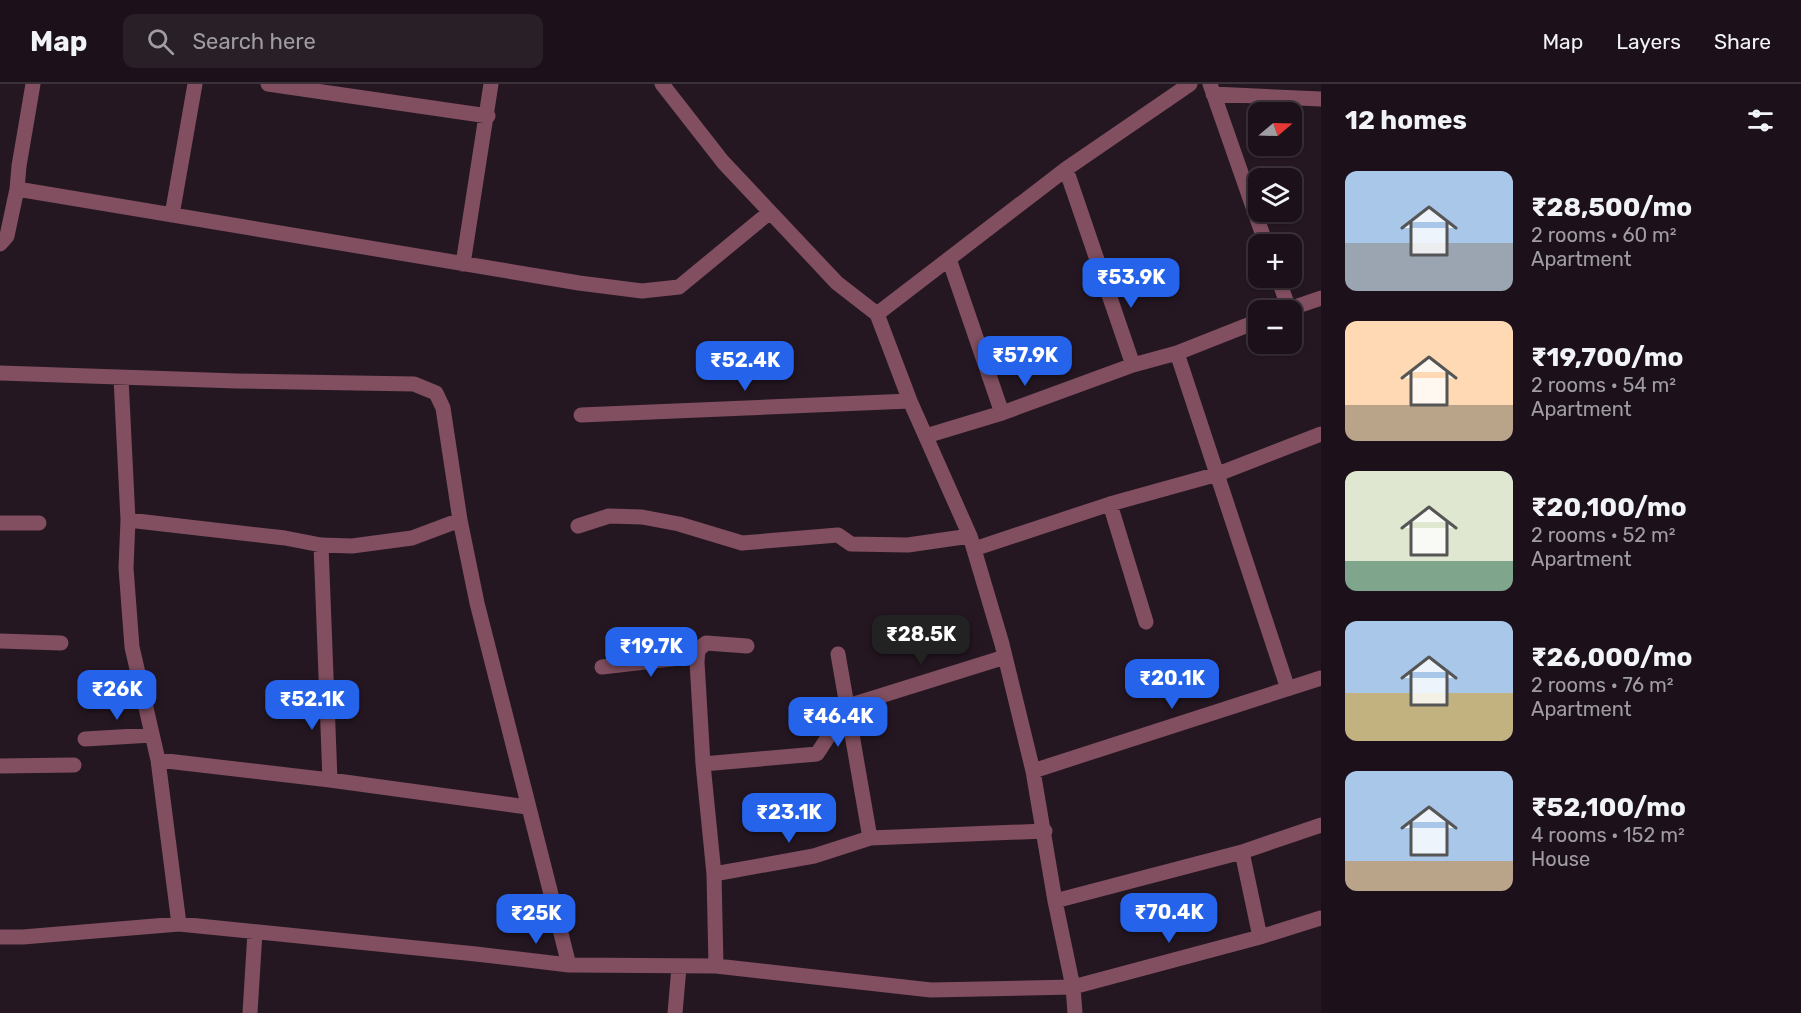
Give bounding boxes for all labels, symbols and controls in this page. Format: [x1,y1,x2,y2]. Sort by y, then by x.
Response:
search box [123,14,543,68]
text: Map [30,25,87,58]
icon: search [144,25,177,58]
text: Search here [192,28,316,55]
text: Map [1542,29,1583,54]
text: Layers [1616,29,1681,54]
text: Share [1714,29,1771,54]
north arrow [1248,102,1302,156]
map controls [1248,102,1302,354]
icon: filters [1744,104,1777,137]
text: 12 homes [1345,105,1467,136]
button: layers [1248,168,1302,222]
text: ₹28,500/mo [1531,192,1692,223]
icon: home [1393,195,1465,267]
text: 2 rooms · 60 m² [1531,223,1677,247]
button: + [1248,234,1302,288]
text: Apartment [1531,247,1632,271]
pin: ₹53.9K [1082,258,1180,309]
text: ₹53.9K [1096,265,1166,289]
button: − [1248,300,1302,354]
pin: ₹57.9K [976,336,1074,387]
pin: ₹52.4K [696,341,794,392]
text: ₹19,700/mo [1531,342,1683,373]
text: ₹57.9K [992,343,1058,367]
icon: home [1393,345,1465,417]
text: ₹52.4K [710,348,780,372]
text: 2 rooms · 54 m² [1531,373,1676,397]
text: Apartment [1531,397,1632,421]
text: ₹20,100/mo [1531,492,1687,523]
icon: home [1393,495,1465,567]
text: 2 rooms · 52 m² [1531,523,1676,547]
text: Apartment [1531,547,1632,571]
pin: ₹28.5K [872,615,970,666]
text: ₹28.5K [886,622,956,646]
pin: ₹19.7K [602,627,700,678]
text: ₹19.7K [619,634,683,658]
text: ₹26,000/mo [1531,642,1692,673]
icon: home [1393,645,1465,717]
pin: ₹20.1K [1123,659,1221,710]
text: ₹20.1K [1139,666,1205,690]
pin: ₹26K [81,670,153,721]
text: 2 rooms · 76 m² [1531,673,1674,697]
text: ₹26K [91,677,143,701]
pin: ₹52.1K [263,680,361,731]
text: ₹52.1K [279,687,345,711]
pin: ₹46.4K [789,697,887,748]
text: Apartment [1531,697,1632,721]
text: ₹46.4K [802,704,874,728]
text: ₹52,100/mo [1531,792,1686,823]
pin: ₹23.1K [740,793,838,844]
icon: home [1393,795,1465,867]
text: ₹23.1K [756,800,822,824]
text: 4 rooms · 152 m² [1531,823,1685,847]
text: House [1531,847,1590,871]
pin: ₹70.4K [1120,893,1218,944]
pin: ₹25K [500,894,572,945]
text: ₹70.4K [1134,900,1204,924]
text: ₹25K [510,901,562,925]

